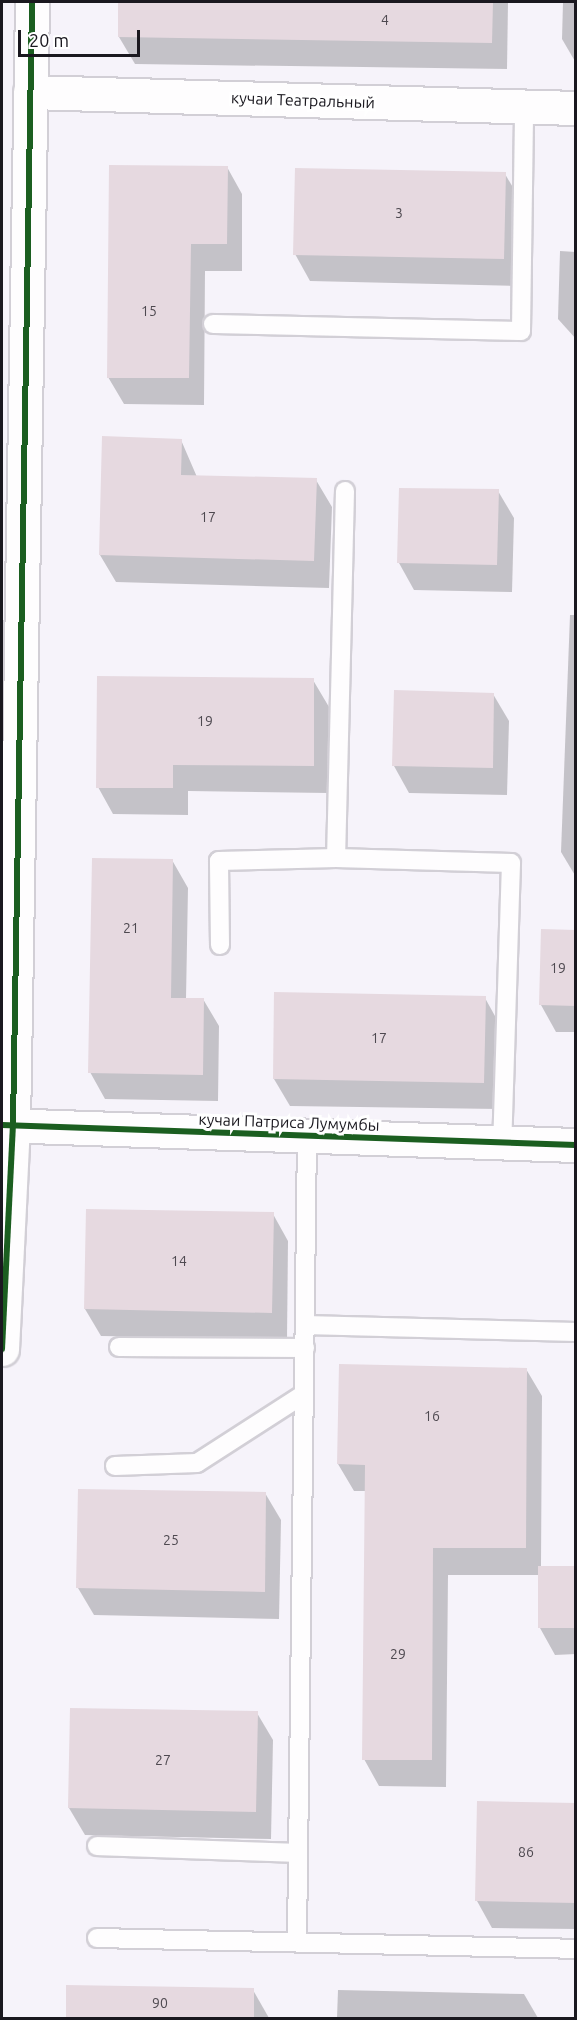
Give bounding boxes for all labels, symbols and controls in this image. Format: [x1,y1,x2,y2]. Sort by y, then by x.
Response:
house number: 4 [381,12,389,28]
scale bar [21,18,142,56]
text: 20 m [29,30,69,50]
street label: кучаи Театральный [231,88,375,112]
house number: 3 [395,205,403,221]
house number: 15 [141,303,157,319]
house number: 17 [200,509,216,525]
house number: 19 [197,713,213,729]
house number: 21 [123,920,139,936]
house number: 19 [550,960,566,976]
house number: 17 [371,1030,387,1046]
street label: кучаи Патриса Лумумбы [198,1109,380,1135]
house number: 14 [171,1253,187,1269]
house number: 16 [424,1408,440,1424]
house number: 25 [163,1532,179,1548]
house number: 29 [390,1646,406,1662]
house number: 27 [155,1752,171,1768]
house number: 86 [518,1844,534,1860]
house number: 90 [152,1995,168,2011]

